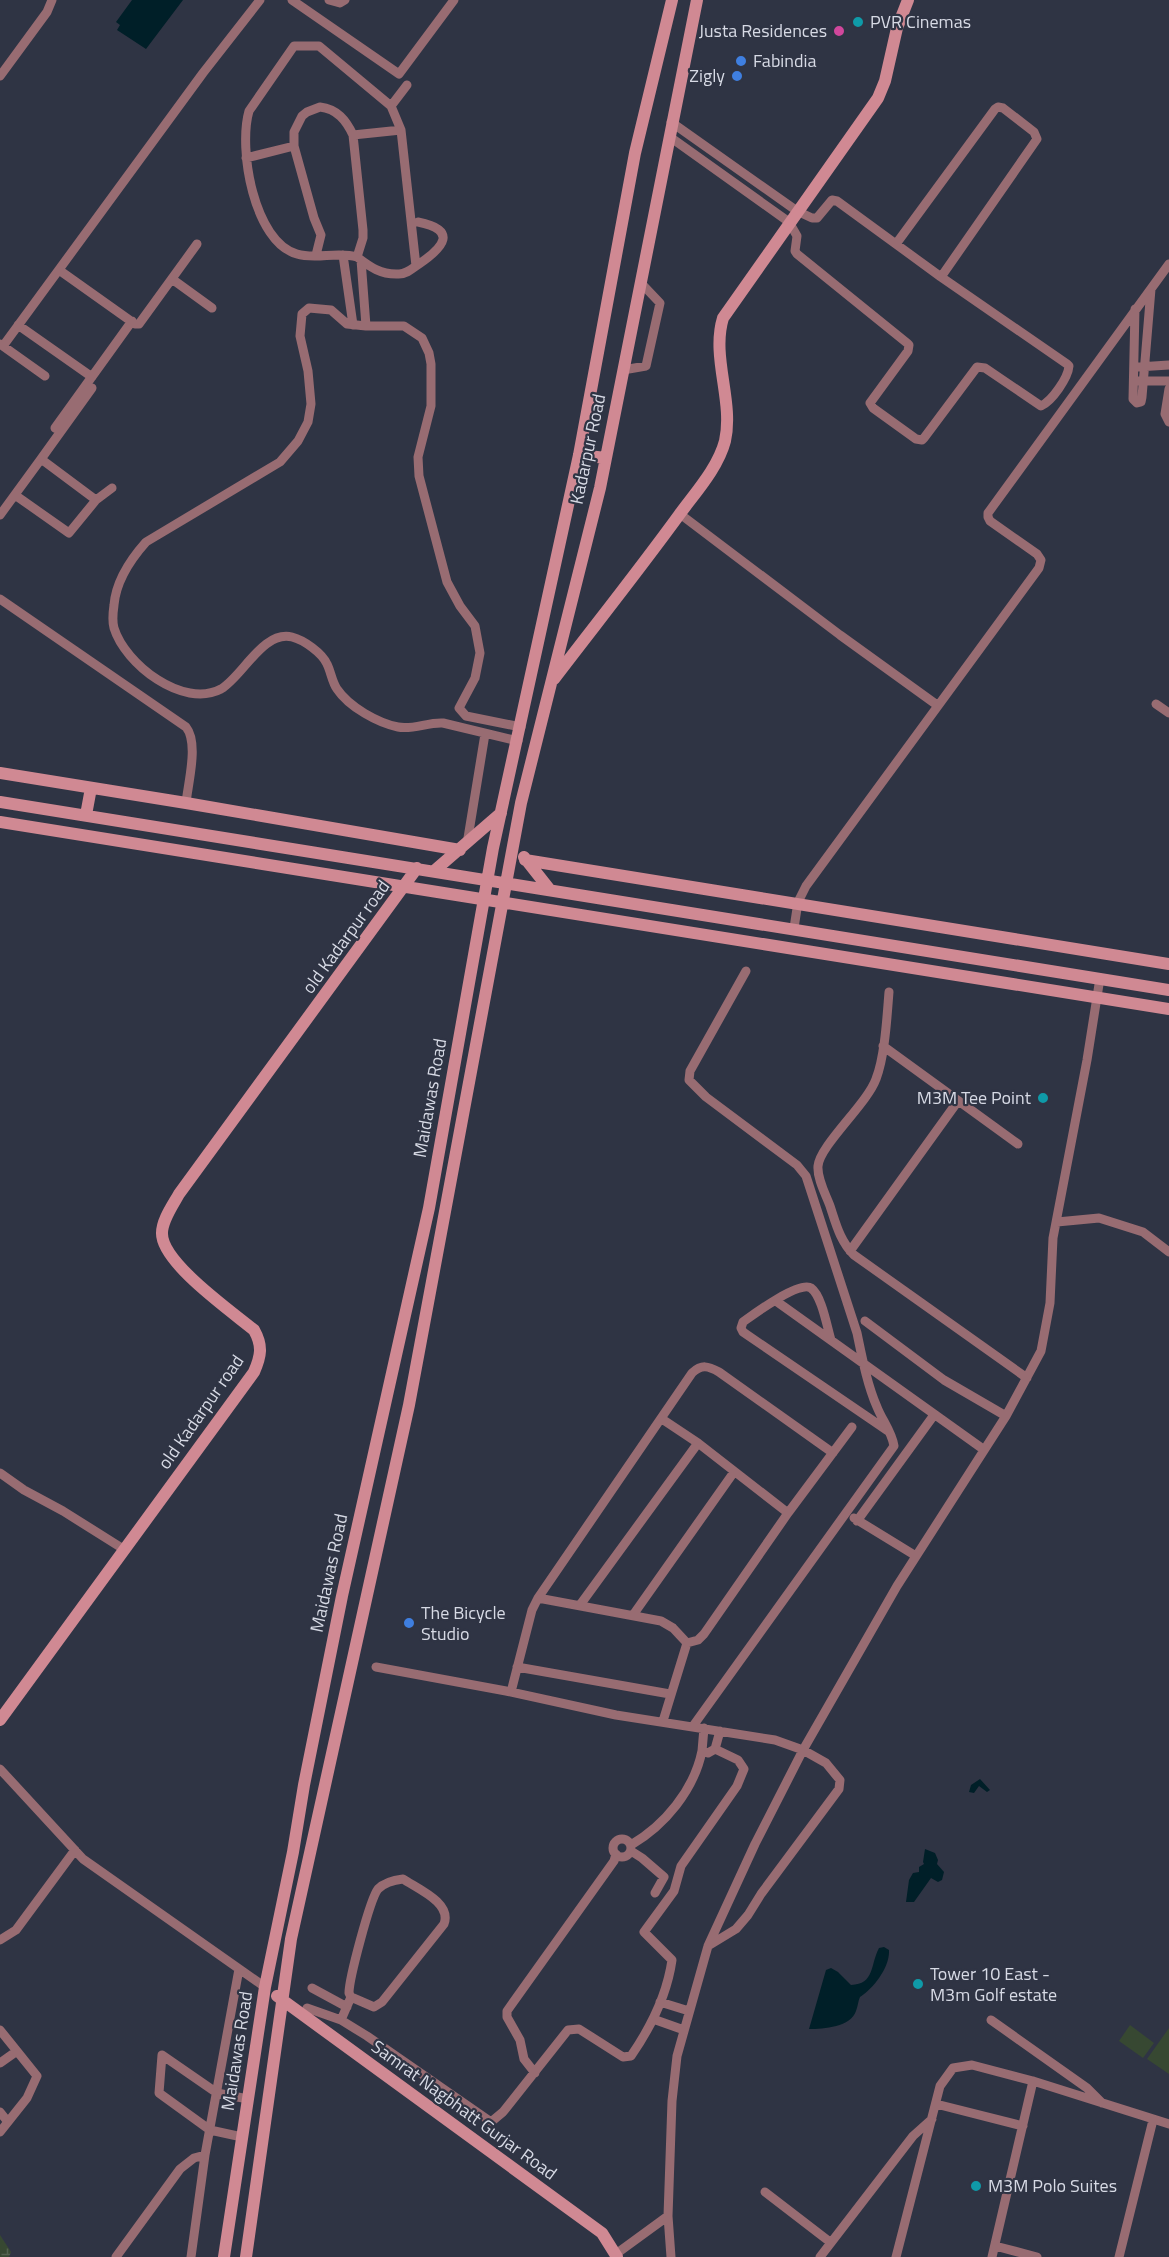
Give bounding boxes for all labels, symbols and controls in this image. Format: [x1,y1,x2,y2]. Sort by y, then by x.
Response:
place label: PVR Cinemas [870,8,971,35]
marker: PVR Cinemas [851,15,865,29]
place label: Justa Residences [699,17,827,44]
marker: Justa Residences [832,24,846,38]
place label: Fabindia [753,47,816,74]
marker: Fabindia [734,54,748,68]
place label: Zigly [689,62,725,89]
marker: Zigly [730,69,744,83]
street label: Kadarpur Road [563,391,612,507]
street label: old Kadarpur road [295,874,396,999]
street label: Maidawas Road [406,1036,453,1160]
place label: M3M Tee Point [917,1084,1032,1111]
marker: M3M Tee Point [1036,1091,1050,1105]
street label: old Kadarpur road [151,1349,250,1475]
street label: Maidawas Road [303,1511,354,1635]
place label: The Bicycle Studio [421,1599,506,1647]
marker: The Bicycle Studio [402,1616,416,1630]
place label: Tower 10 East - M3m Golf estate [930,1960,1057,2008]
marker: Tower 10 East - M3m Golf estate [911,1977,925,1991]
street label: Maidawas Road [214,1989,259,2113]
street label: Samrat Nagbhatt Gurjar Road [366,2033,563,2186]
place label: M3M Polo Suites [988,2172,1117,2199]
marker: M3M Polo Suites [969,2179,983,2193]

